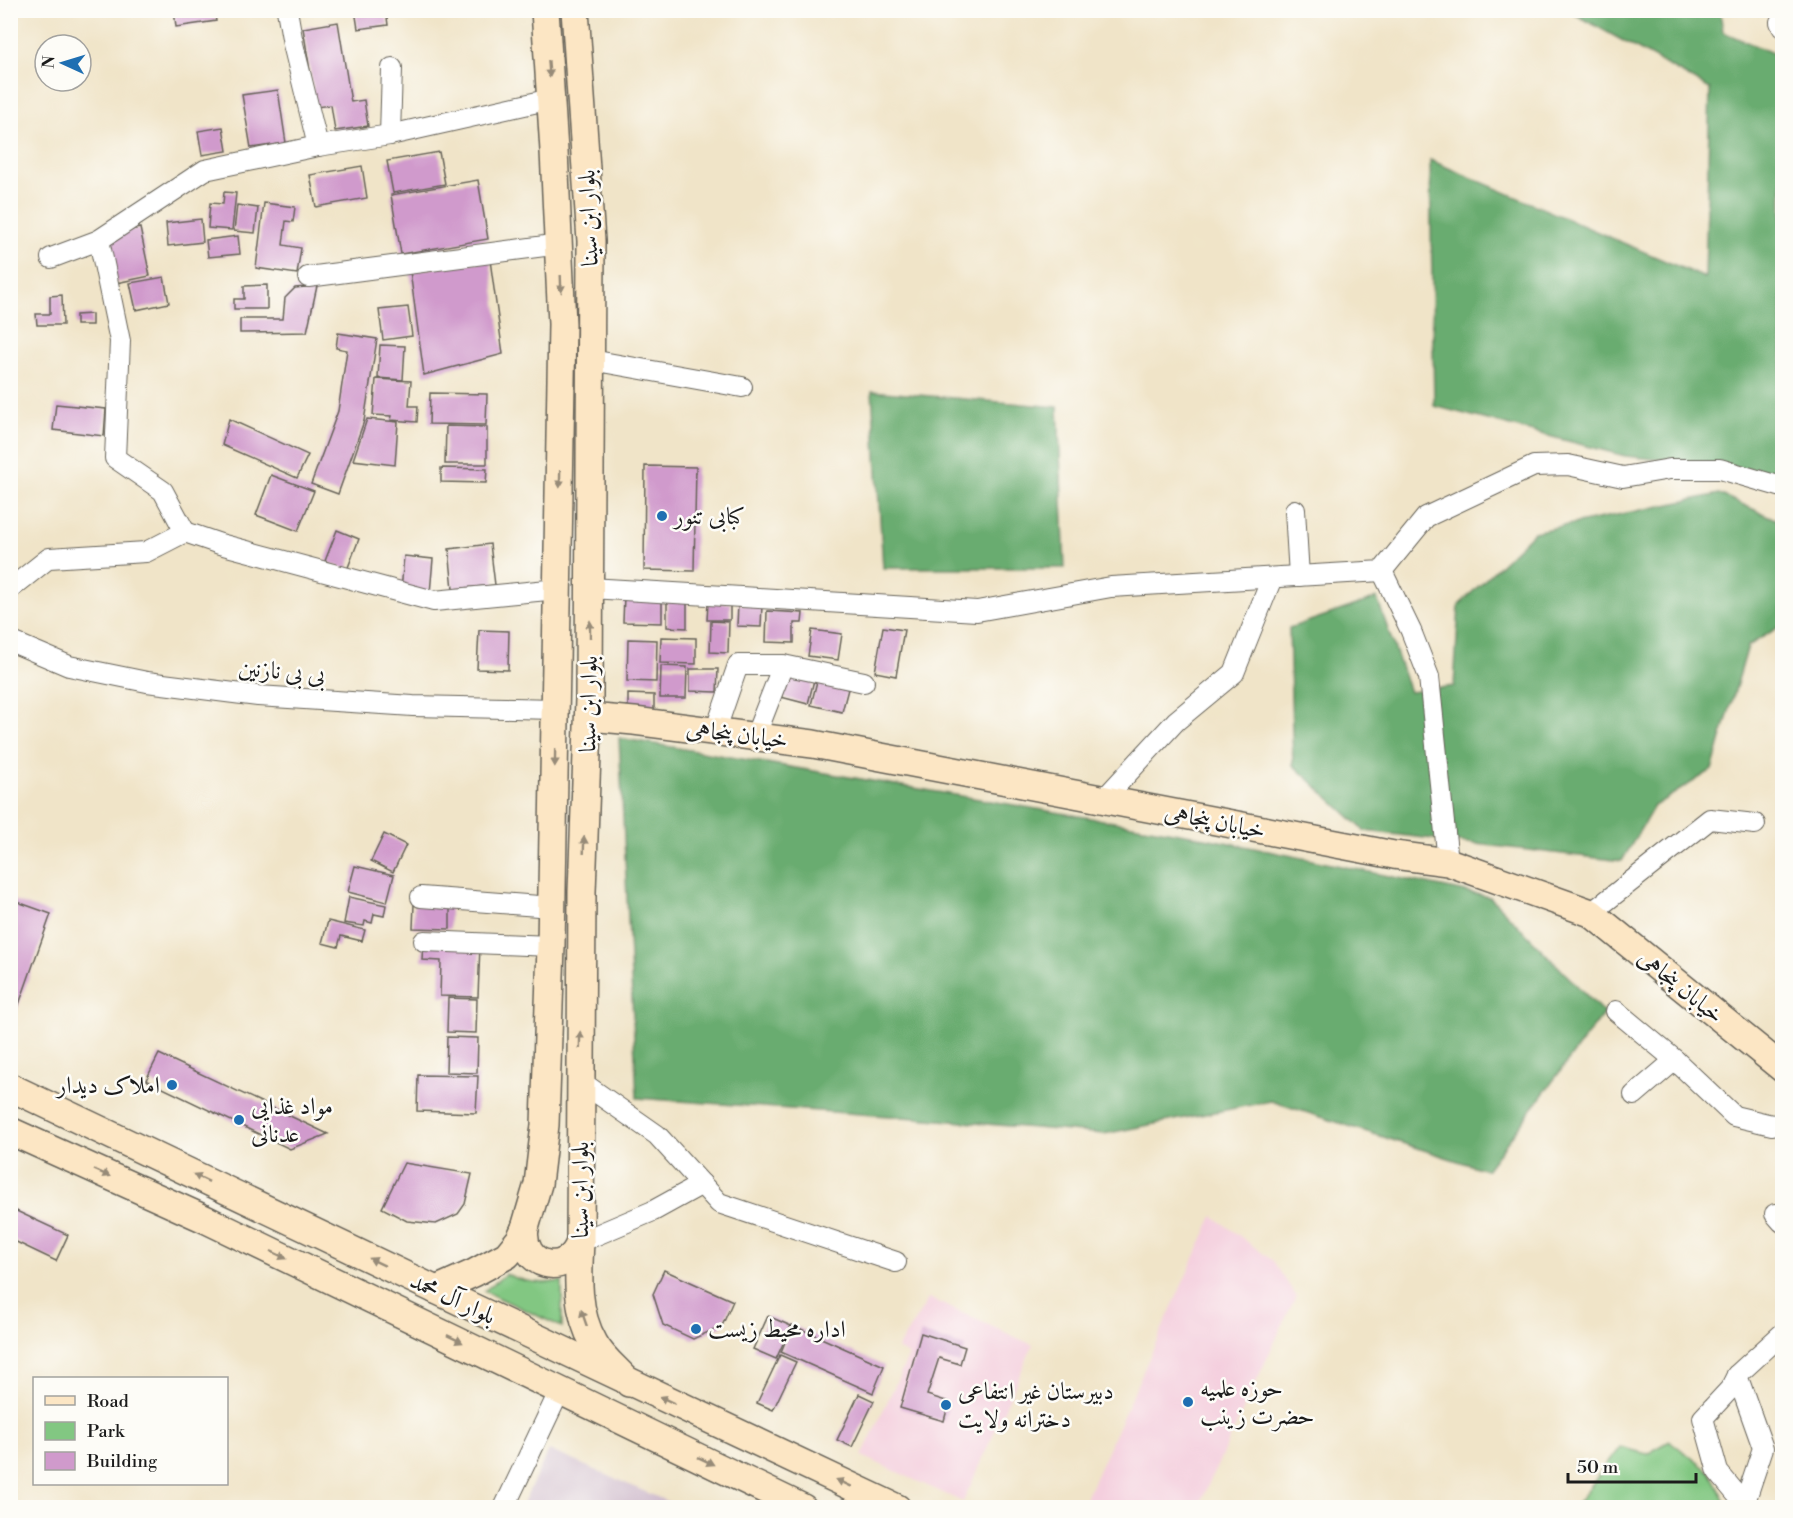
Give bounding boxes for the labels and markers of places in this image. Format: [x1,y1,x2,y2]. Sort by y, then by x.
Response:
place label: کبابی تنور [672,502,745,533]
marker: کبابی تنور [655,509,669,523]
place label: املاک دیدار [55,1071,160,1101]
marker: املاک دیدار [165,1078,179,1092]
place label: مواد غذایی عدنانی [251,1092,333,1150]
marker: مواد غذایی عدنانی [232,1113,246,1127]
place label: اداره محیط زیست [708,1315,846,1345]
marker: اداره محیط زیست [689,1322,703,1336]
place label: حوزه علمیه حضرت زینب [1200,1374,1315,1432]
place label: دبیرستان غیر انتفاعی دخترانه ولایت [958,1377,1114,1435]
marker: حوزه علمیه حضرت زینب [1181,1395,1195,1409]
marker: دبیرستان غیر انتفاعی دخترانه ولایت [939,1398,953,1412]

